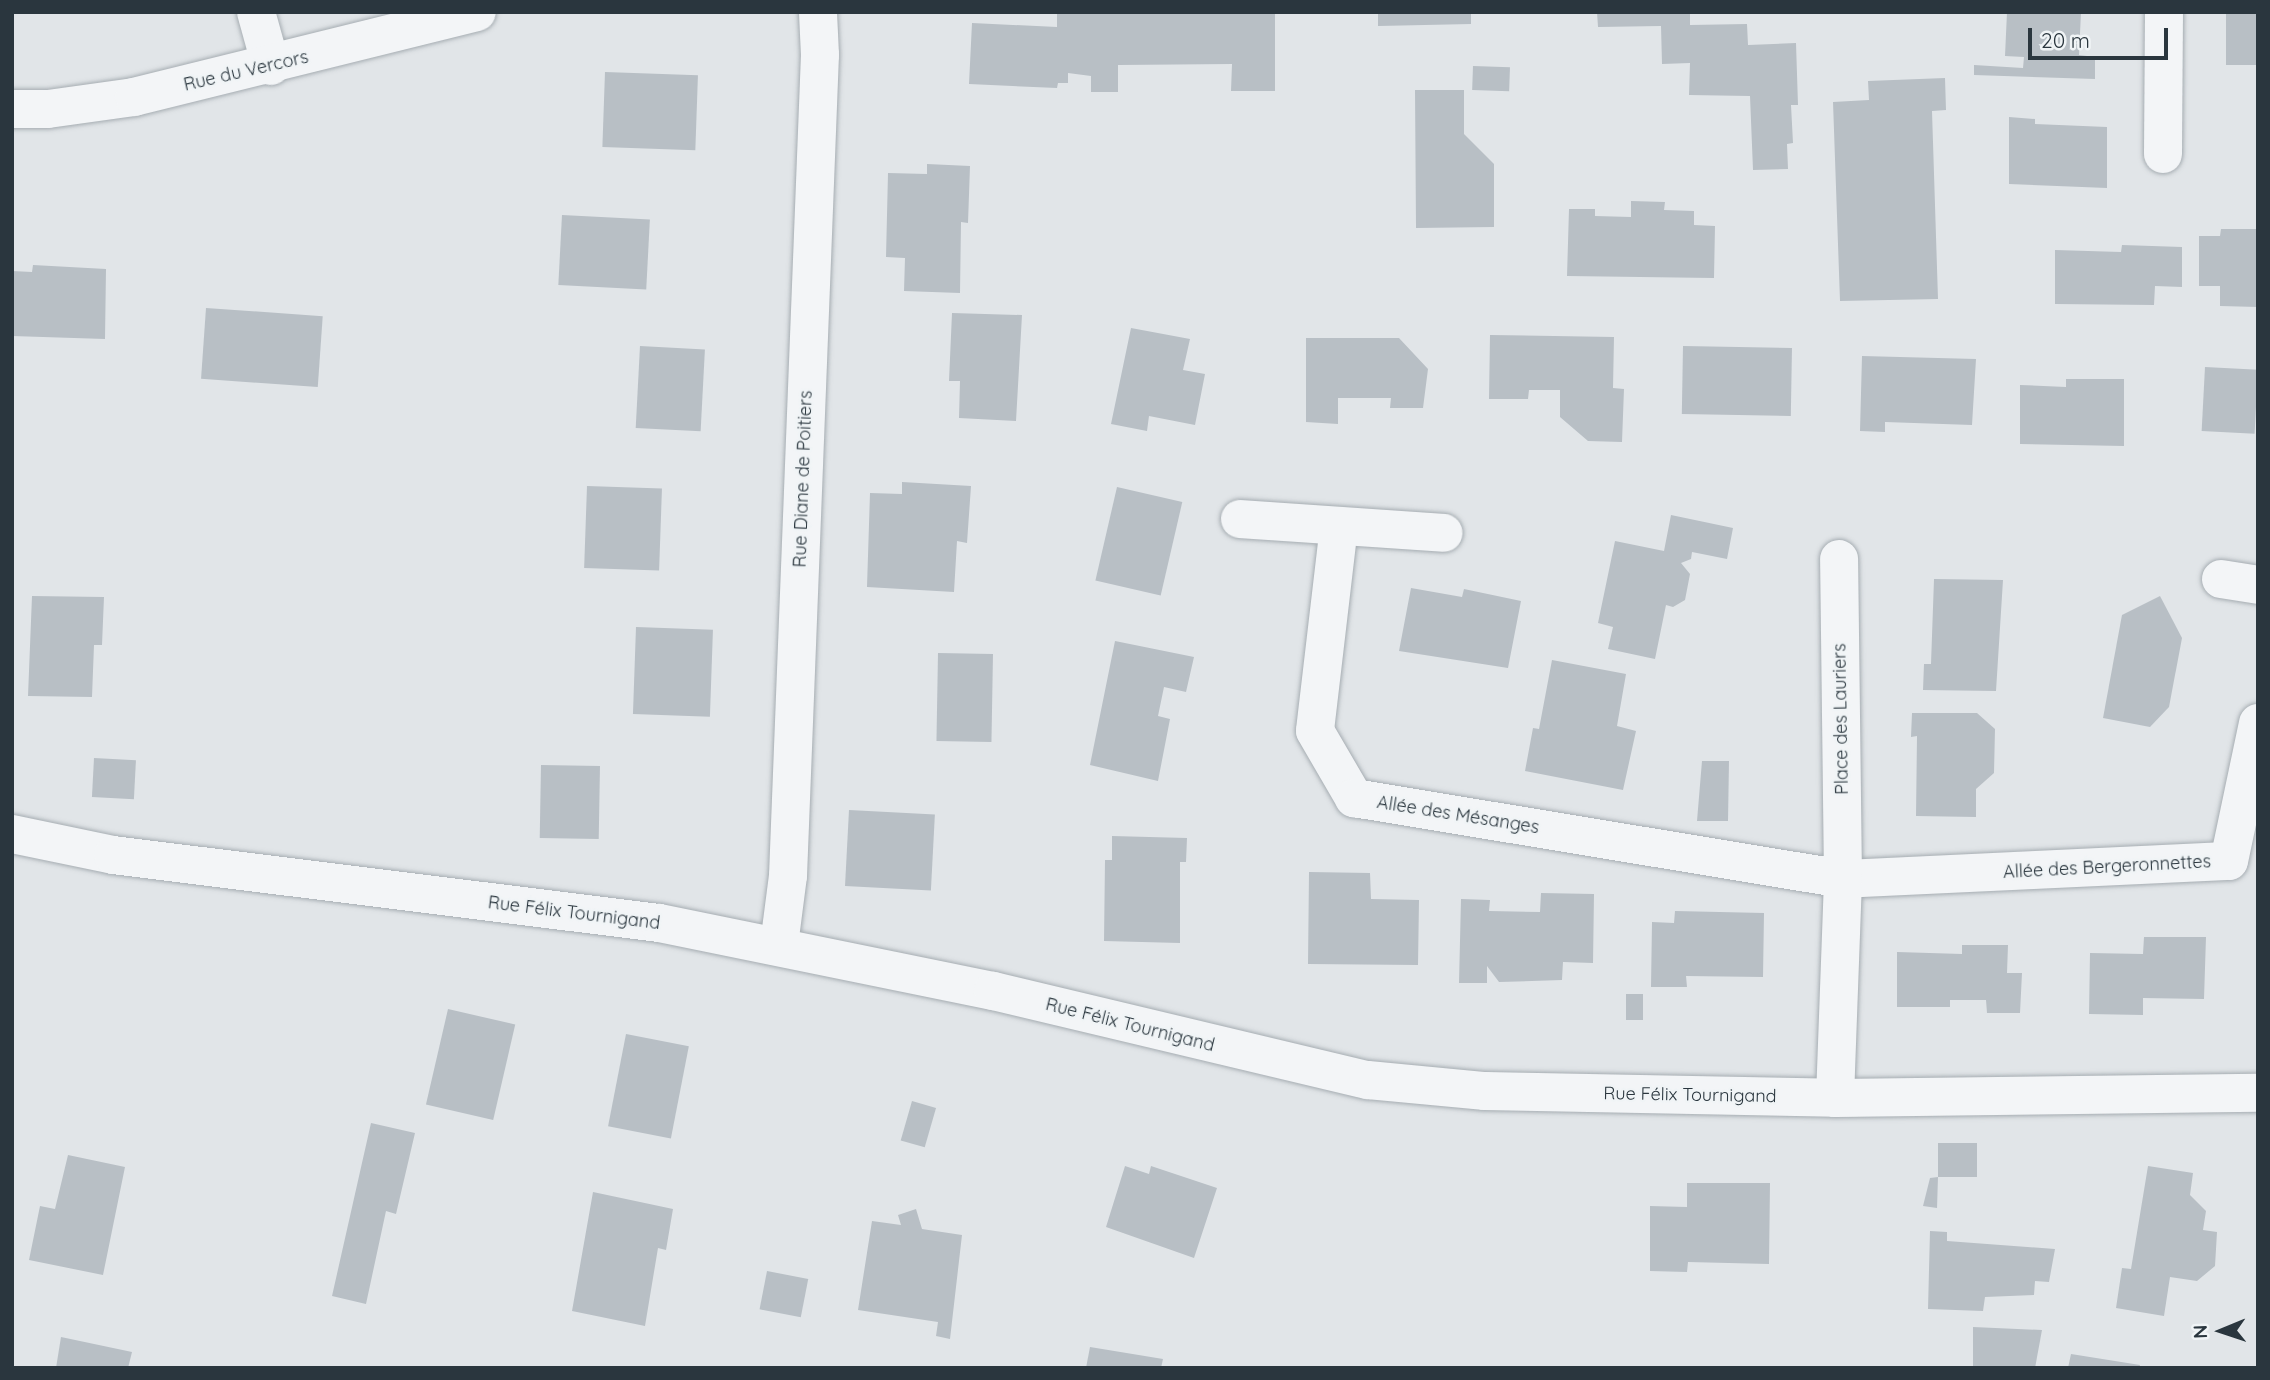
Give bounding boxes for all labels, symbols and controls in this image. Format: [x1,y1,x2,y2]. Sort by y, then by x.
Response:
scale bar [2032,14,2172,58]
text: 20 m [2041,27,2090,53]
street label: Rue du Vercors [182,46,310,96]
street label: Rue Diane de Poitiers [789,390,817,568]
street label: Place des Lauriers [1829,643,1853,795]
street label: Allée des Mésanges [1375,792,1541,838]
street label: Allée des Bergeronnettes [2003,851,2211,883]
street label: Rue Félix Tournigand [487,892,661,934]
street label: Rue Félix Tournigand [1043,994,1217,1056]
street label: Rue Félix Tournigand [1603,1083,1777,1107]
north arrow [2186,1296,2256,1366]
text: N [2188,1324,2212,1339]

